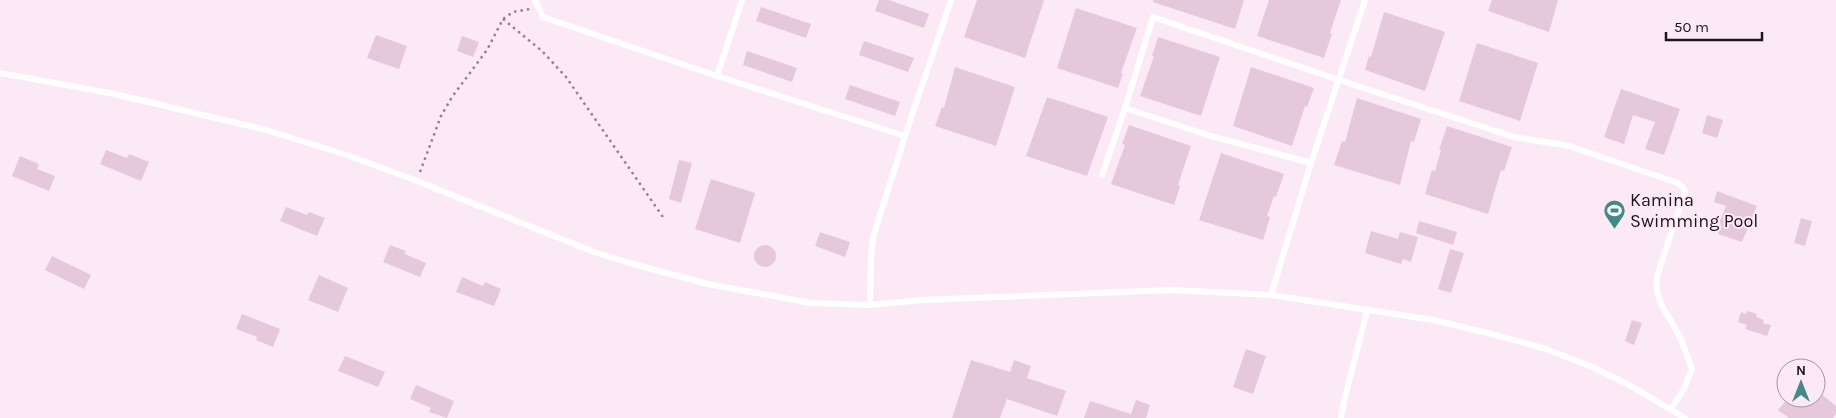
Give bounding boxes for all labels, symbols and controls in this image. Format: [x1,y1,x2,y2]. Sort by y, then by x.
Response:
scale bar [1666,10,1762,42]
text: 50 m [1674,18,1709,36]
place label: Kamina Swimming Pool [1630,189,1758,232]
sports icon: Kamina Swimming Pool [1602,198,1626,229]
north arrow [1776,358,1826,408]
text: N [1796,362,1806,379]

